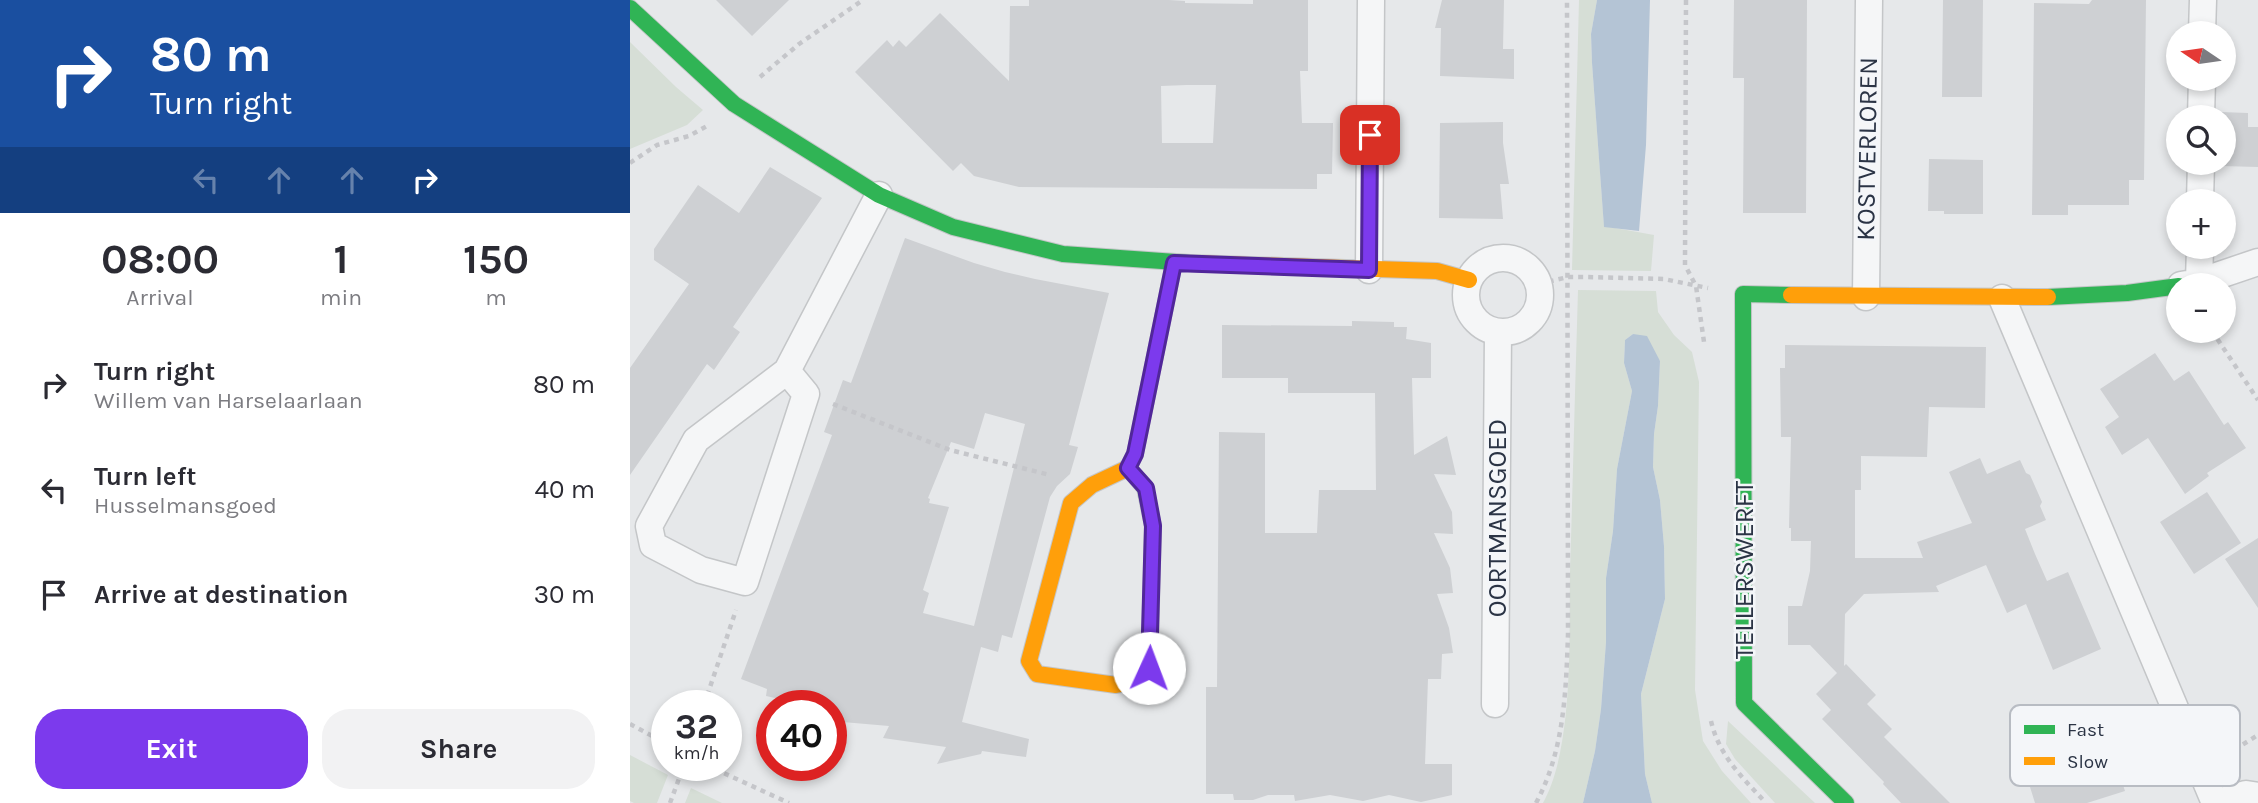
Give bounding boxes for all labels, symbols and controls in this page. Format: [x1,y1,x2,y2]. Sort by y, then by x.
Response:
north arrow [2166,21,2236,91]
map controls [2166,21,2236,343]
text: 80 m [150,26,272,83]
icon: right [35,28,126,119]
street label: KOSTVERLOREN [1850,57,1884,241]
text: Turn right [150,85,292,122]
pin [1340,105,1400,165]
button: search [2166,105,2236,175]
icon: arrive [1351,116,1389,154]
icon: left [187,161,225,199]
icon: ahead [260,161,298,199]
icon: ahead [333,161,371,199]
icon: right [406,161,444,199]
button: + [2166,189,2236,259]
text: 08:00 [101,234,219,284]
text: 1 [334,234,349,284]
text: 150 [463,234,529,284]
button: − [2166,273,2236,343]
text: Arrival [126,284,194,311]
text: min [320,284,362,311]
text: m [485,284,507,311]
text: Turn right [94,356,215,387]
icon: right [35,366,73,404]
text: 80 m [533,369,595,400]
text: Willem van Harselaarlaan [94,387,363,414]
street label: OORTMANSGOED [1482,419,1513,617]
text: Turn left [94,461,196,492]
icon: left [35,471,73,509]
text: 40 m [535,474,595,505]
street label: TELLERSWERFT [1729,481,1760,659]
text: Husselmansgoed [94,492,277,519]
icon: arrive [35,576,73,614]
text: Arrive at destination [94,579,348,610]
text: 30 m [534,579,595,610]
position arrow [1112,631,1186,705]
speed limit sign: 40 [756,690,847,781]
legend [2010,705,2240,786]
text: 32 [675,706,718,747]
button: Exit [35,709,308,789]
button: Share [322,709,595,789]
text: Fast [2067,719,2104,741]
text: km/h [674,742,719,764]
text: Slow [2067,751,2108,773]

